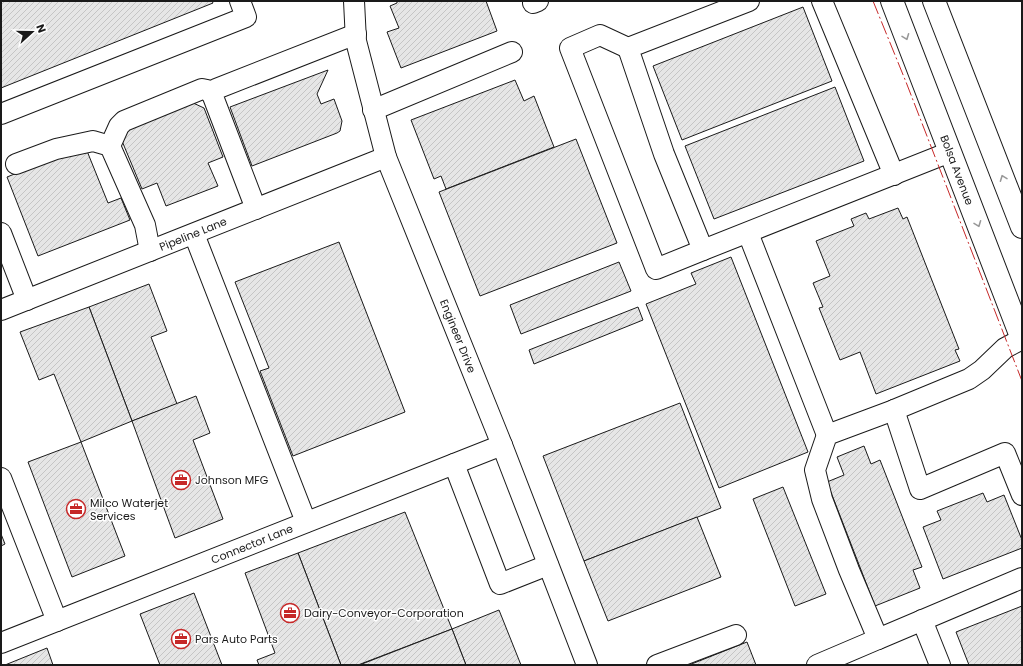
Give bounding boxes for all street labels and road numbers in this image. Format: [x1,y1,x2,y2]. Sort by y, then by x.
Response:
street label: Bolsa Avenue [936,133,978,208]
street label: Pipeline Lane [157,213,229,255]
street label: Engineer Drive [436,297,480,375]
street label: Connector Lane [209,520,296,568]

